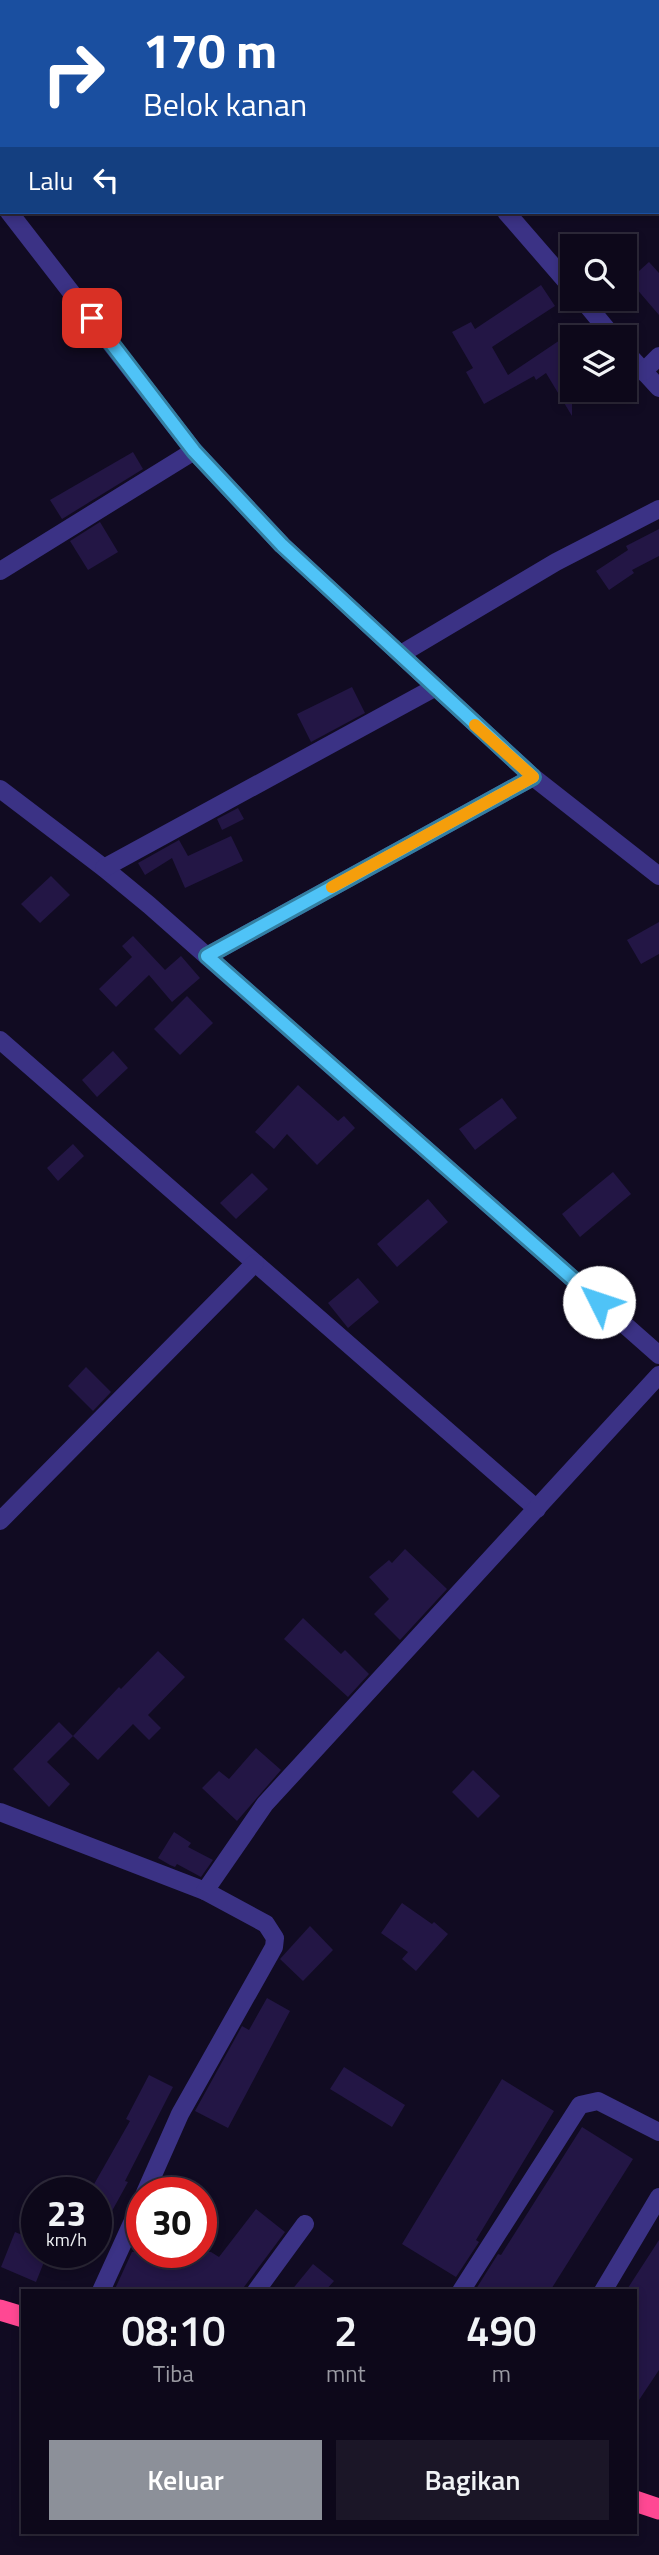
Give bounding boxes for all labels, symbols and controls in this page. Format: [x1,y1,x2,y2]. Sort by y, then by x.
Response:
text: 170 m [143,12,277,87]
icon: right [28,28,119,119]
text: Belok kanan [143,80,307,128]
text: Lalu [28,161,73,200]
icon: left [87,161,125,199]
map controls [560,234,637,402]
button: search [560,234,637,311]
pin [62,288,122,348]
icon: arrive [73,299,111,337]
button: layers [560,325,637,402]
position arrow [562,1265,636,1339]
speed limit sign: 30 [126,2177,217,2268]
text: 23 [47,2186,86,2240]
text: km/h [46,2226,87,2253]
text: 08:10 [121,2298,226,2362]
text: 2 [334,2298,358,2362]
text: 490 [466,2298,537,2362]
text: Tiba [153,2356,194,2391]
text: mnt [326,2356,366,2391]
text: m [492,2356,511,2391]
button: Keluar [49,2440,322,2520]
button: Bagikan [336,2440,609,2520]

